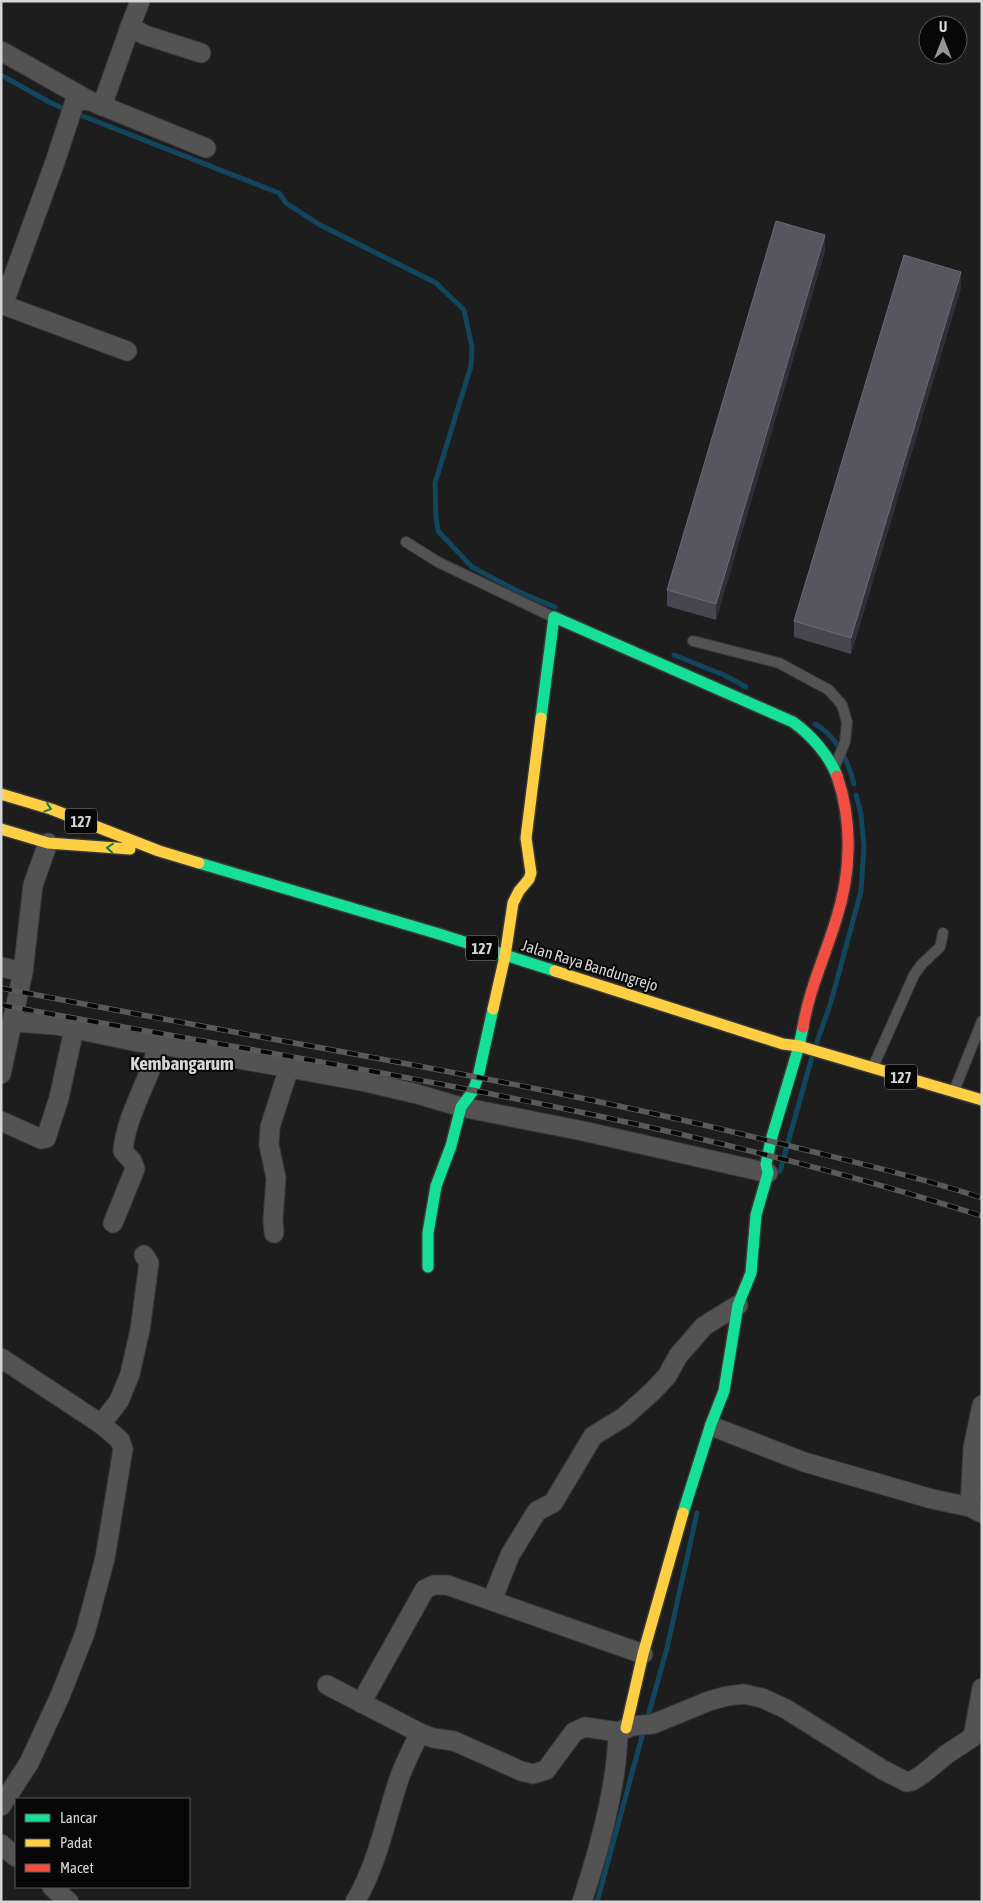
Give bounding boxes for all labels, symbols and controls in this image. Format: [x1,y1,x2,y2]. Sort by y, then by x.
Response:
north arrow [918,15,968,65]
text: U [939,19,947,35]
one-way arrow [43,803,51,813]
road number: 127 [65,808,97,834]
one-way arrow [106,843,114,854]
road number: 127 [466,936,498,960]
street label: Jalan Raya Bandungrejo [519,936,660,995]
district label: Kembangarum [130,1052,234,1074]
road number: 127 [885,1064,917,1090]
legend [15,1798,190,1888]
text: Lancar [60,1809,98,1826]
text: Padat [60,1834,92,1851]
text: Macet [60,1859,94,1876]

